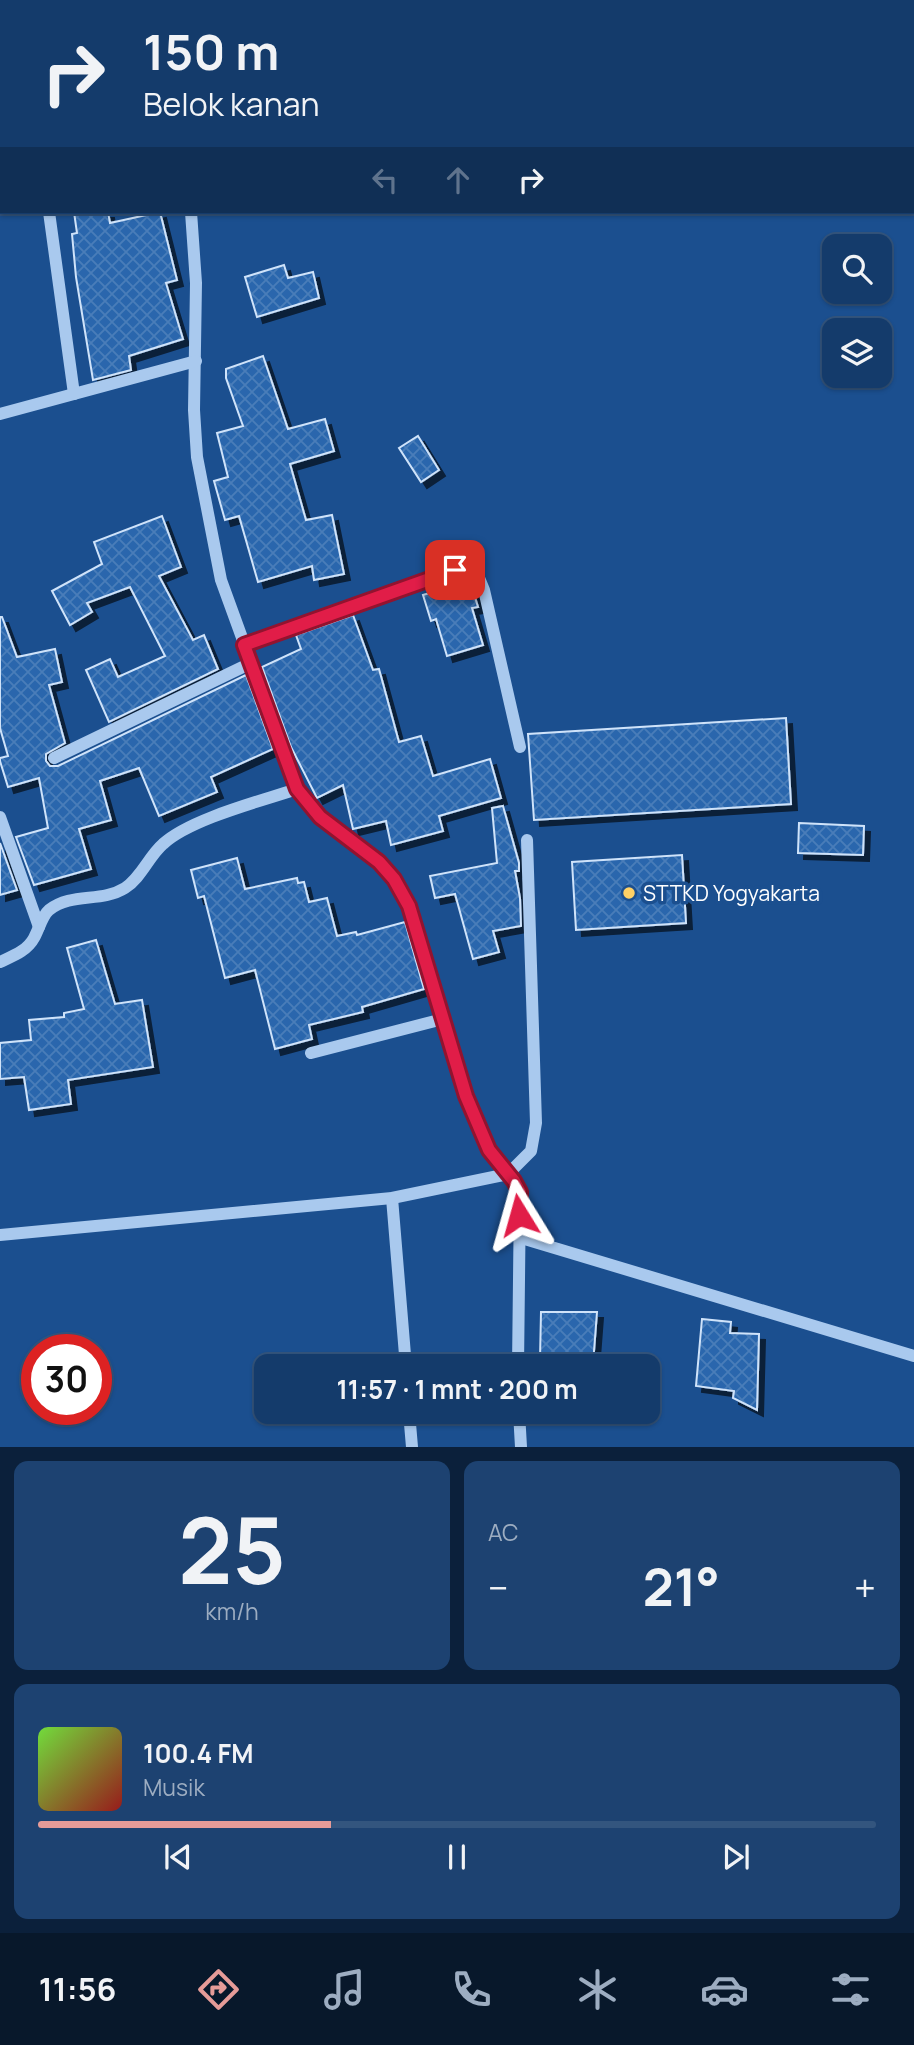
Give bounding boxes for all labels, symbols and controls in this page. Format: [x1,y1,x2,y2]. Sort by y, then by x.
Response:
text: 150 m [143,18,279,85]
icon: right [28,28,119,119]
text: Belok kanan [143,82,319,126]
icon: left [366,161,404,199]
icon: ahead [439,161,477,199]
icon: right [512,161,550,199]
map controls [822,234,892,388]
button: search [822,234,892,304]
button: layers [822,318,892,388]
pin [425,540,485,600]
icon: arrive [436,551,474,589]
place label: STTKD Yogyakarta [643,879,820,907]
marker: STTKD Yogyakarta [621,885,637,901]
position arrow [482,1178,556,1252]
speed limit sign: 30 [21,1334,112,1425]
text: 11:57 · 1 mnt · 200 m [336,1371,578,1407]
text: 25 [178,1487,286,1611]
text: AC [488,1516,519,1548]
text: 21° [643,1551,720,1622]
text: − [488,1561,509,1613]
text: + [854,1561,876,1613]
text: km/h [205,1595,259,1627]
text: 100.4 FM [143,1735,253,1771]
text: Musik [143,1771,205,1803]
icon: previous [159,1838,197,1876]
icon: pause [438,1838,476,1876]
icon: next [717,1838,755,1876]
icon: directions [194,1965,243,2014]
icon: music [320,1965,369,2014]
icon: phone [447,1965,496,2014]
icon: climate [573,1965,622,2014]
icon: car [700,1965,749,2014]
icon: filters [826,1965,875,2014]
text: 11:56 [39,1967,116,2011]

